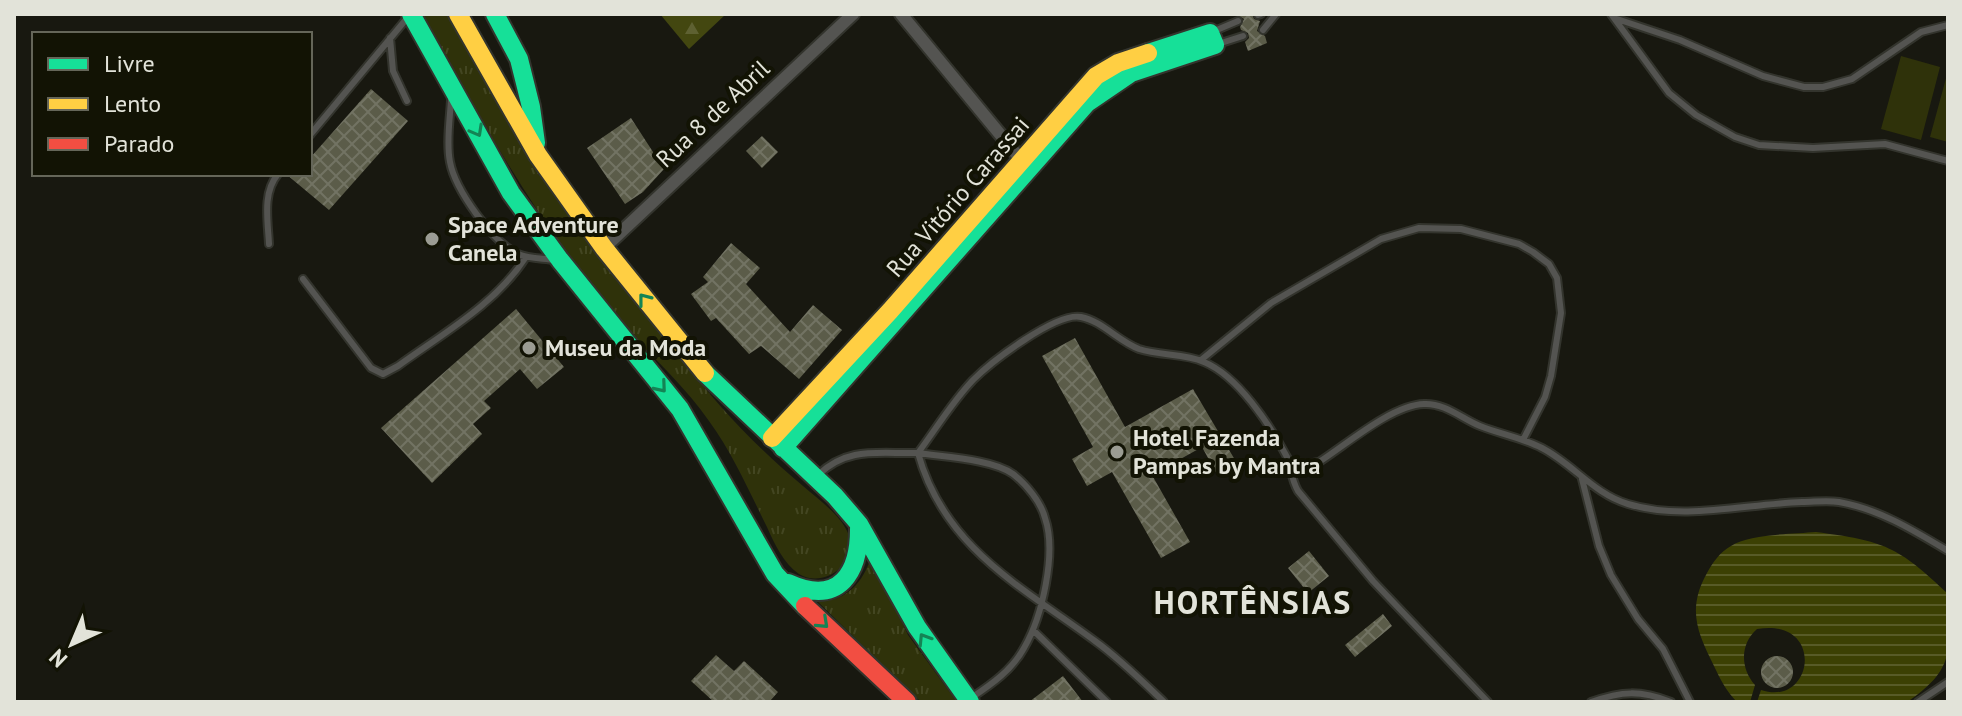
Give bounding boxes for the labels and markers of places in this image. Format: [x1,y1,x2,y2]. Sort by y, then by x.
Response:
place label: Space Adventure Canela [448,209,619,268]
marker: Space Adventure Canela [423,230,441,248]
place label: Museu da Moda [545,332,706,363]
marker: Museu da Moda [520,339,538,357]
place label: Hotel Fazenda Pampas by Mantra [1133,422,1320,481]
marker: Hotel Fazenda Pampas by Mantra [1108,443,1126,461]

